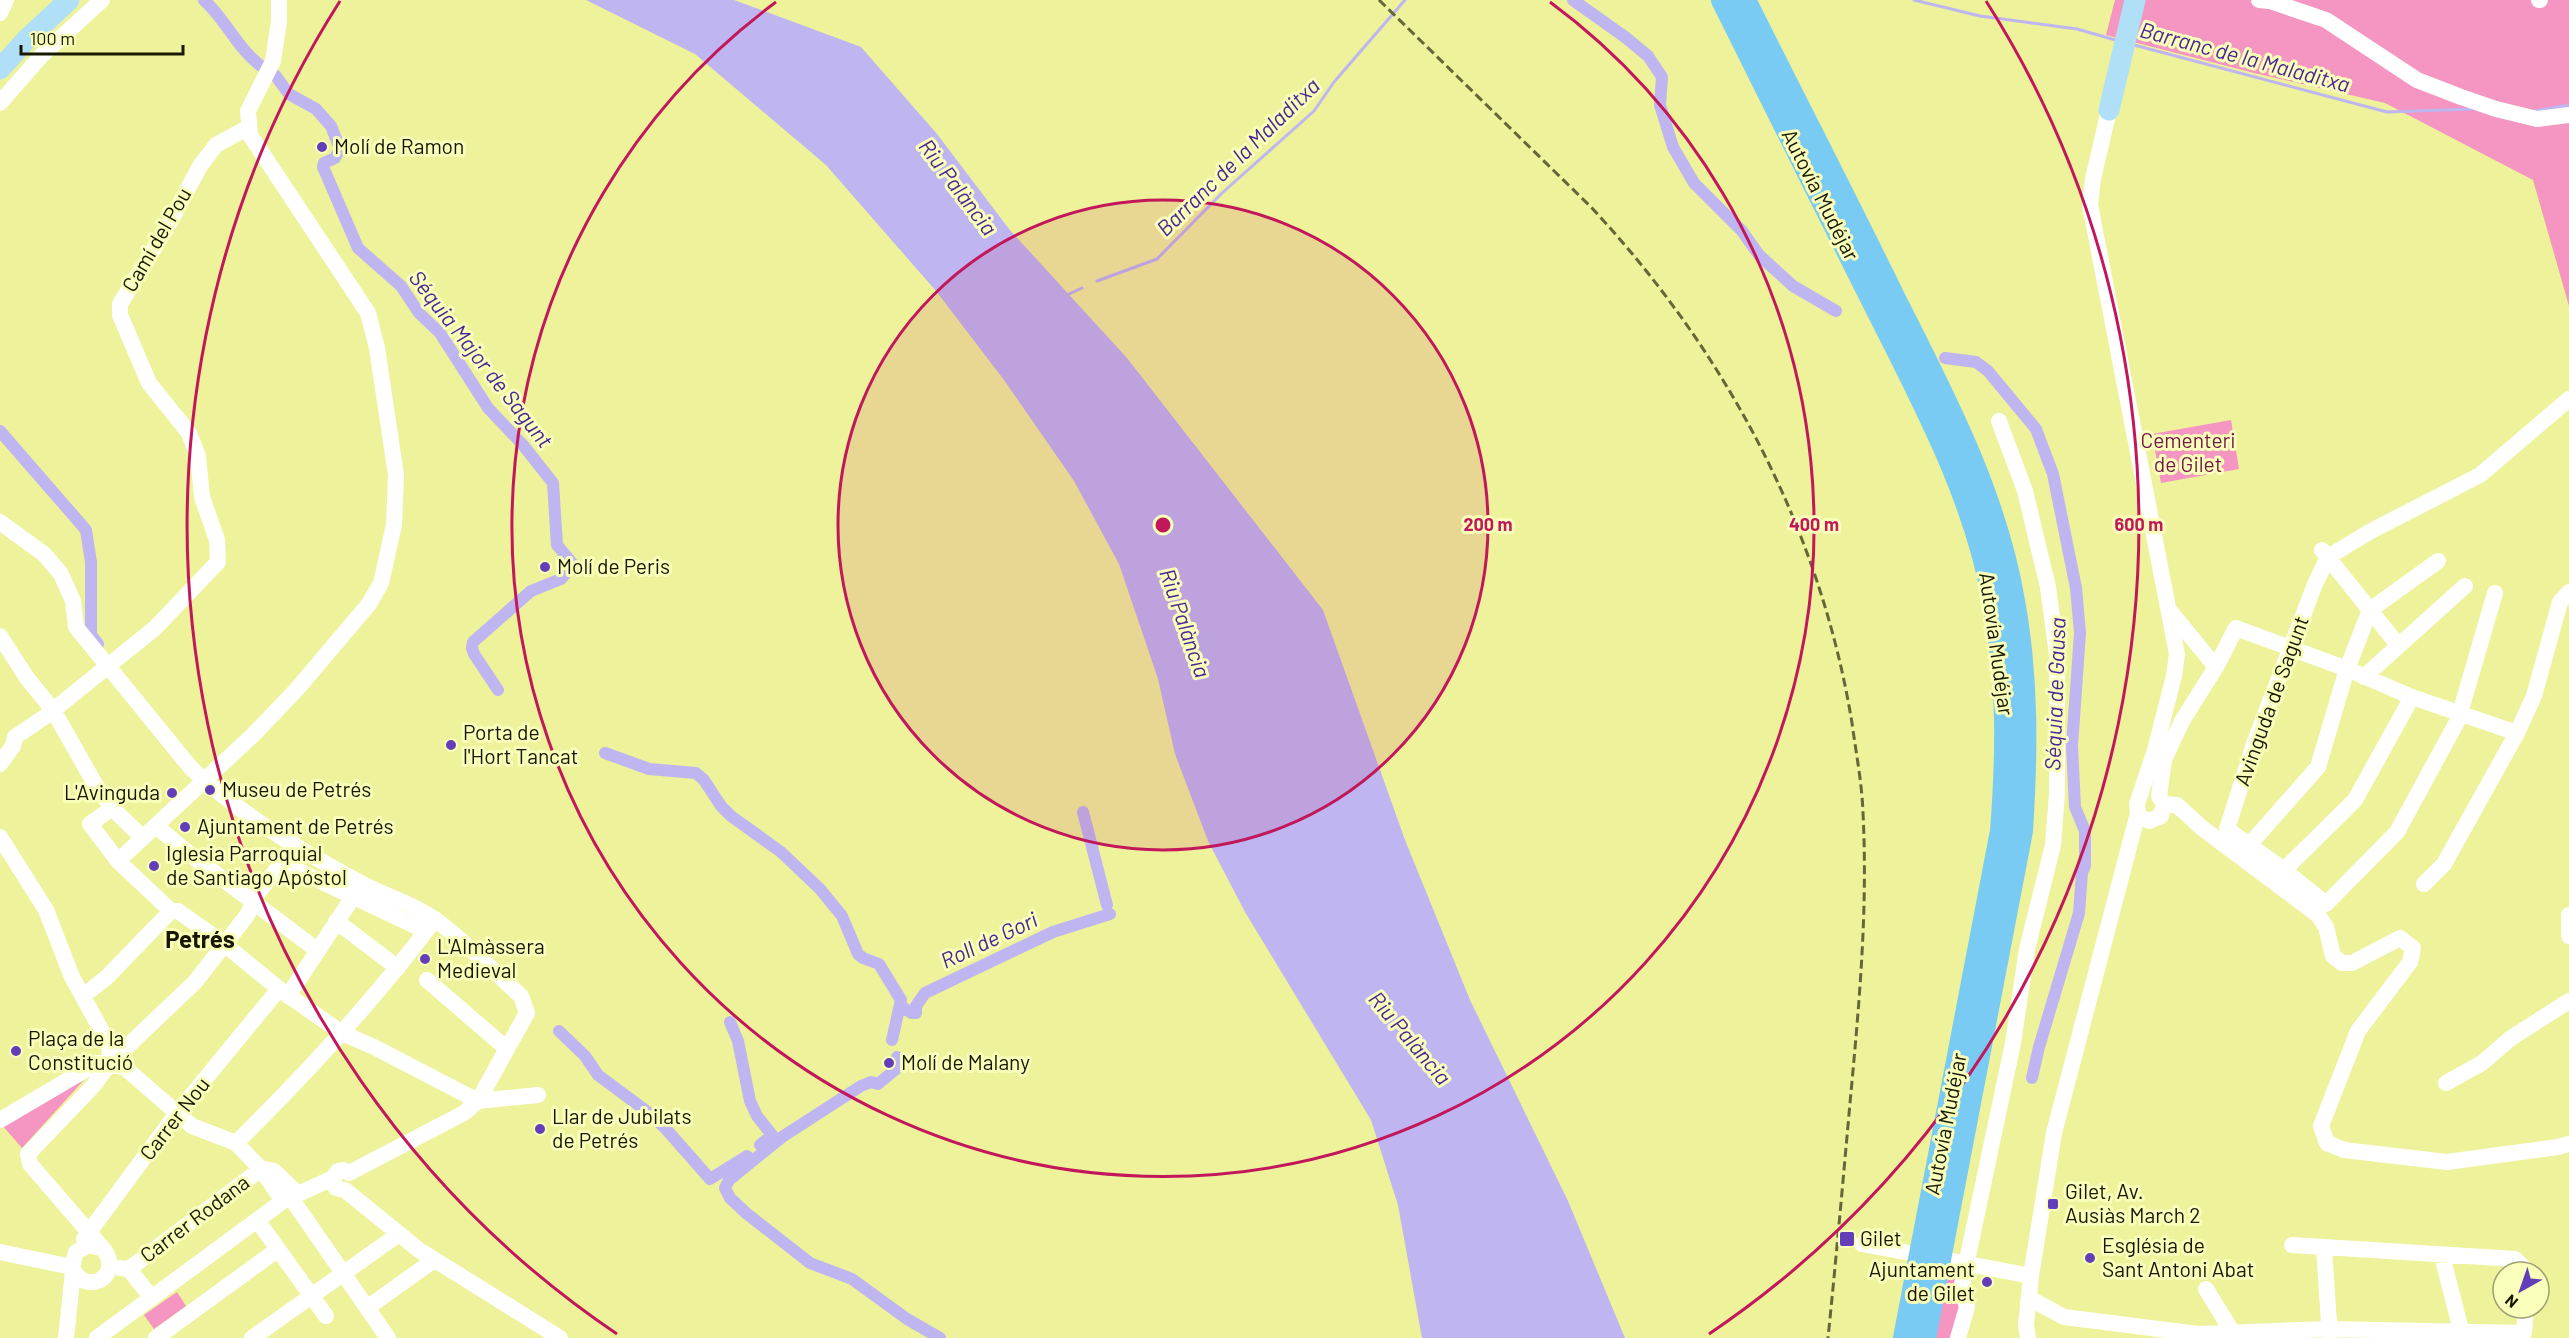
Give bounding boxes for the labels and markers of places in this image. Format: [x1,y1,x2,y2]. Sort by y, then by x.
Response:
place label: Molí de Ramon [334,133,464,158]
marker: Molí de Ramon [315,140,329,154]
centre of rings [1153,515,1173,535]
place label: Molí de Peris [557,553,670,578]
marker: Molí de Peris [538,560,552,574]
place label: Porta de l'Hort Tancat [463,719,578,768]
marker: Porta de l'Hort Tancat [444,738,458,752]
place label: Museu de Petrés [222,776,371,801]
place label: L'Avinguda [64,779,160,804]
marker: Museu de Petrés [203,783,217,797]
marker: L'Avinguda [165,786,179,800]
place label: Ajuntament de Petrés [197,813,394,838]
marker: Ajuntament de Petrés [178,820,192,834]
place label: Iglesia Parroquial de Santiago Apóstol [166,840,347,889]
marker: Iglesia Parroquial de Santiago Apóstol [147,859,161,873]
place label: L'Almàssera Medieval [437,933,545,982]
marker: L'Almàssera Medieval [418,952,432,966]
place label: Plaça de la Constitució [28,1025,133,1074]
marker: Plaça de la Constitució [9,1044,23,1058]
place label: Molí de Malany [901,1049,1030,1074]
marker: Molí de Malany [882,1056,896,1070]
place label: Llar de Jubilats de Petrés [552,1103,692,1152]
marker: Llar de Jubilats de Petrés [533,1122,547,1136]
place label: Gilet, Av. Ausiàs March 2 [2065,1178,2200,1227]
marker: Gilet, Av. Ausiàs March 2 [2046,1197,2060,1211]
place label: Gilet [1860,1225,1902,1250]
marker: Gilet [1838,1230,1856,1248]
place label: Església de Sant Antoni Abat [2102,1232,2254,1281]
marker: Església de Sant Antoni Abat [2083,1251,2097,1265]
place label: Ajuntament de Gilet [1869,1256,1975,1305]
marker: Ajuntament de Gilet [1980,1275,1994,1289]

